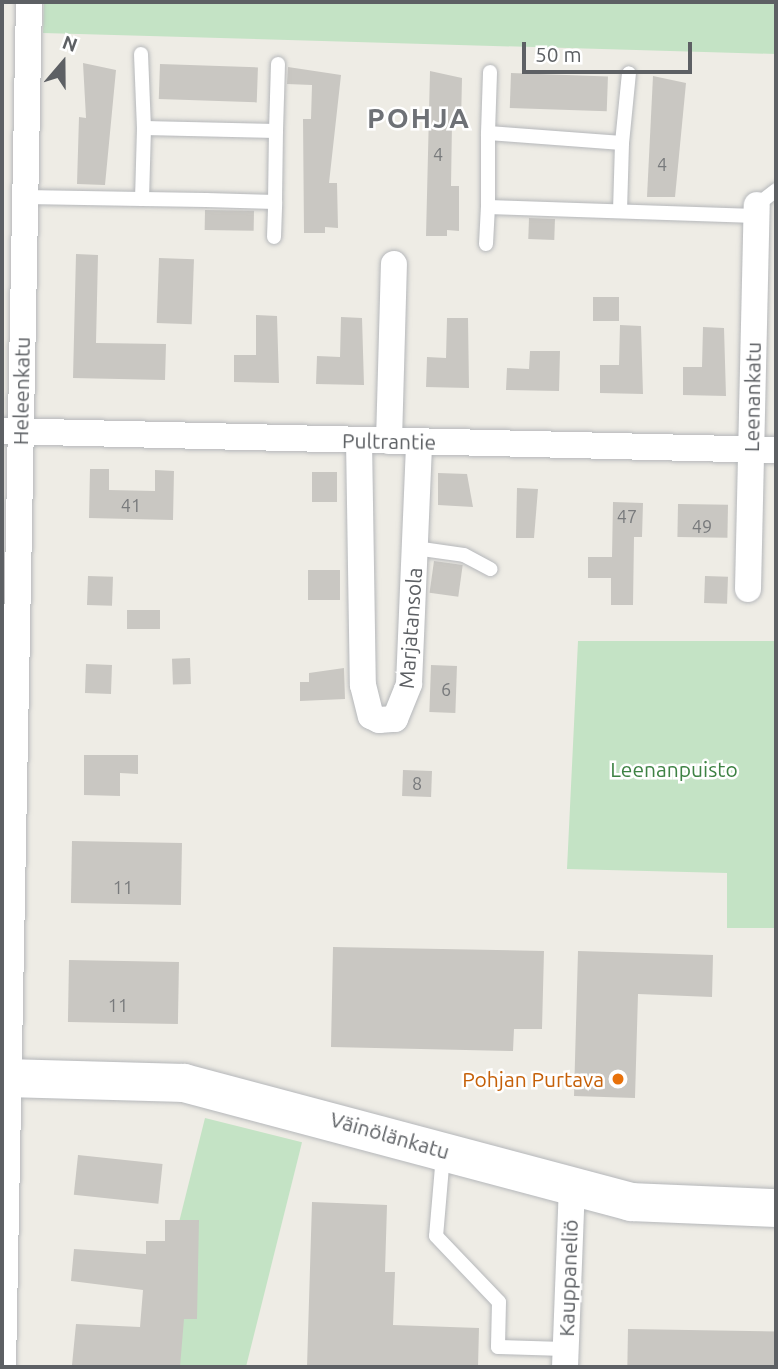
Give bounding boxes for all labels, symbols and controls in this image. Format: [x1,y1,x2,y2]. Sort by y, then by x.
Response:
north arrow [28,28,98,98]
scale bar [526,28,696,72]
text: N [60,31,81,56]
text: 50 m [535,42,582,66]
district label: POHJA [368,101,470,135]
house number: 4 [433,143,443,165]
house number: 4 [657,153,667,175]
street label: Heleenkatu [7,337,35,445]
street label: Leenankatu [738,342,766,452]
street label: Pultrantie [342,428,436,454]
house number: 41 [121,494,141,516]
house number: 47 [617,505,637,527]
house number: 49 [692,515,712,537]
street label: Marjatansola [393,566,427,690]
house number: 6 [441,678,451,700]
park label: Leenanpuisto [610,756,738,782]
house number: 8 [412,772,422,794]
house number: 11 [113,876,133,898]
house number: 11 [108,994,128,1016]
place label: Pohjan Purtava [462,1066,604,1092]
marker: Pohjan Purtava [610,1071,626,1087]
street label: Väinölänkatu [327,1106,453,1164]
street label: Kauppaneliö [553,1219,583,1337]

